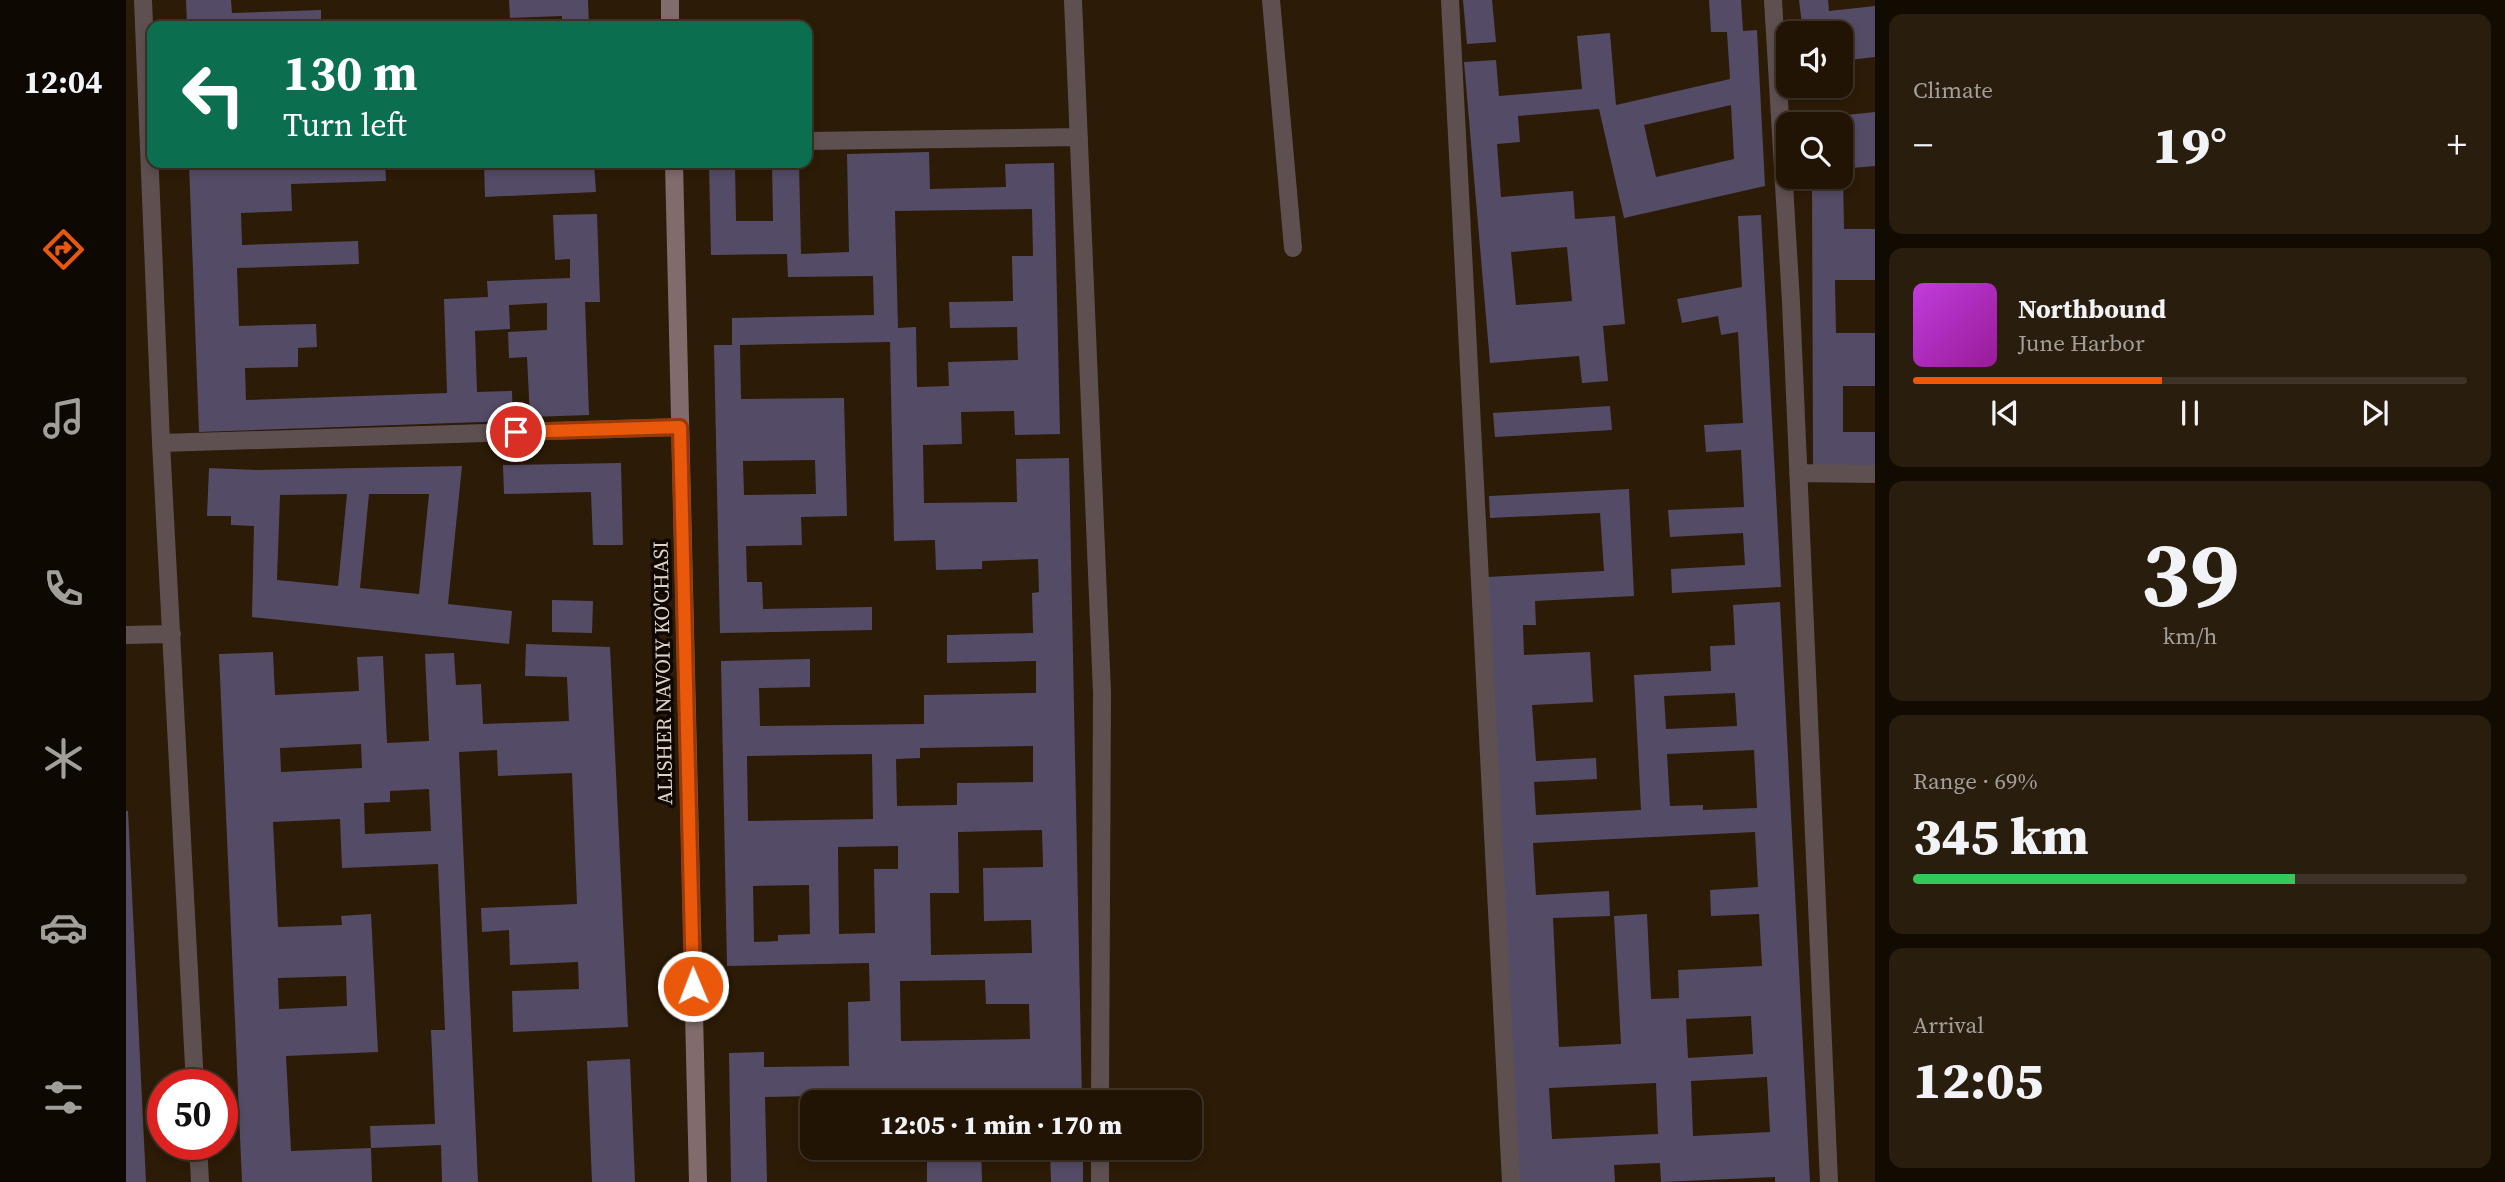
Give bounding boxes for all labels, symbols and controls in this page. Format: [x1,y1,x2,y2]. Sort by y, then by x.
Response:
map controls [1776,21,1853,189]
button: sound [1776,21,1853,98]
text: 130 m [283,39,418,106]
icon: left [168,49,259,140]
text: 12:04 [24,60,102,104]
text: Climate [1913,74,1993,106]
text: Turn left [283,103,407,147]
text: 19° [2153,109,2227,180]
button: search [1776,112,1853,189]
text: − [1913,119,1933,171]
text: + [2447,119,2467,171]
icon: directions [39,225,88,274]
text: Northbound [2018,291,2166,327]
text: June Harbor [2018,327,2145,359]
icon: music [39,394,88,443]
icon: previous [1986,394,2024,432]
icon: pause [2171,394,2209,432]
icon: next [2356,394,2394,432]
pin [486,402,546,462]
icon: arrive [497,413,535,451]
text: 39 [2141,512,2239,636]
street label: ALISHER NAVOIY KO'CHASI [646,541,679,805]
icon: phone [39,564,88,613]
text: km/h [2163,620,2217,652]
icon: climate [39,734,88,783]
text: Range · 69% [1913,765,2038,797]
text: 345 km [1913,800,2089,871]
icon: car [39,903,88,952]
position arrow [656,949,730,1023]
text: Arrival [1913,1009,1984,1041]
text: 12:05 [1913,1044,2043,1115]
speed limit sign: 50 [147,1069,238,1160]
icon: filters [39,1073,88,1122]
text: 12:05 · 1 min · 170 m [880,1107,1122,1143]

